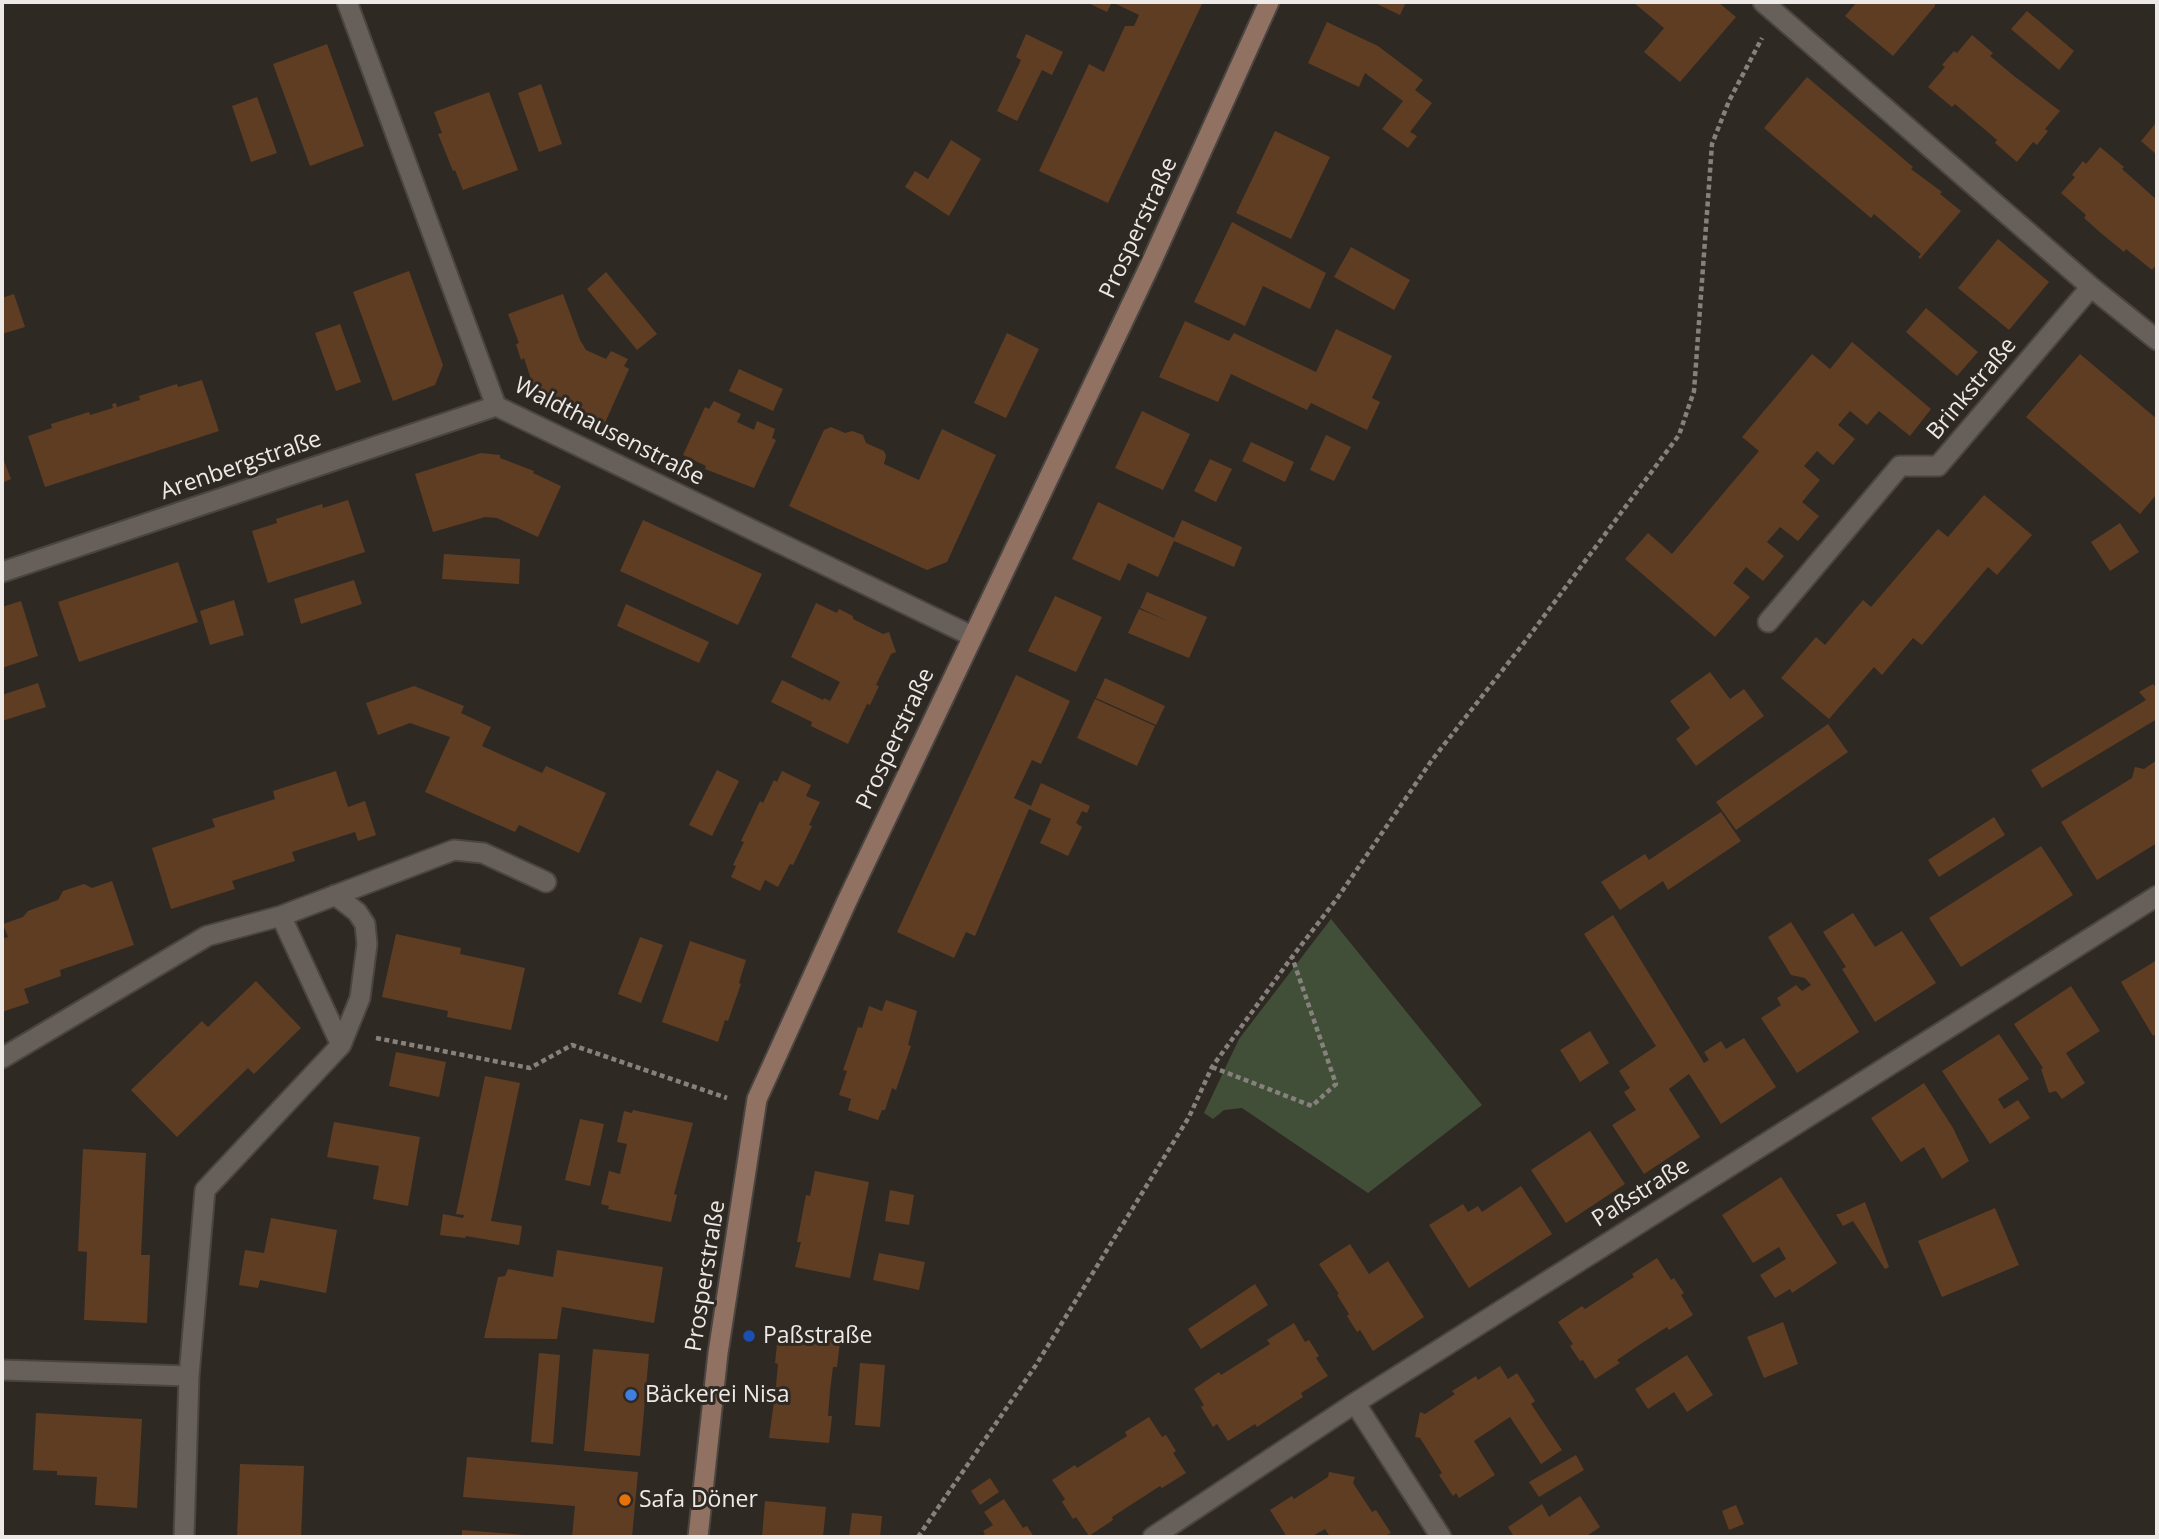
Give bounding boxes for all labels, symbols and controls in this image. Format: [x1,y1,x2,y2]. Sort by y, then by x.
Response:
street label: Prosperstraße [1094,153,1184,303]
street label: Brinkstraße [1921,332,2023,446]
street label: Waldthausenstraße [509,372,709,492]
street label: Arenbergstraße [157,426,325,506]
street label: Prosperstraße [851,664,941,814]
street label: Paßstraße [1587,1152,1695,1234]
street label: Prosperstraße [680,1198,732,1354]
place label: Paßstraße [763,1322,873,1350]
marker: Paßstraße [741,1328,757,1344]
place label: Bäckerei Nisa [645,1381,790,1409]
marker: Bäckerei Nisa [623,1387,639,1403]
place label: Safa Döner [639,1486,758,1514]
marker: Safa Döner [617,1492,633,1508]

